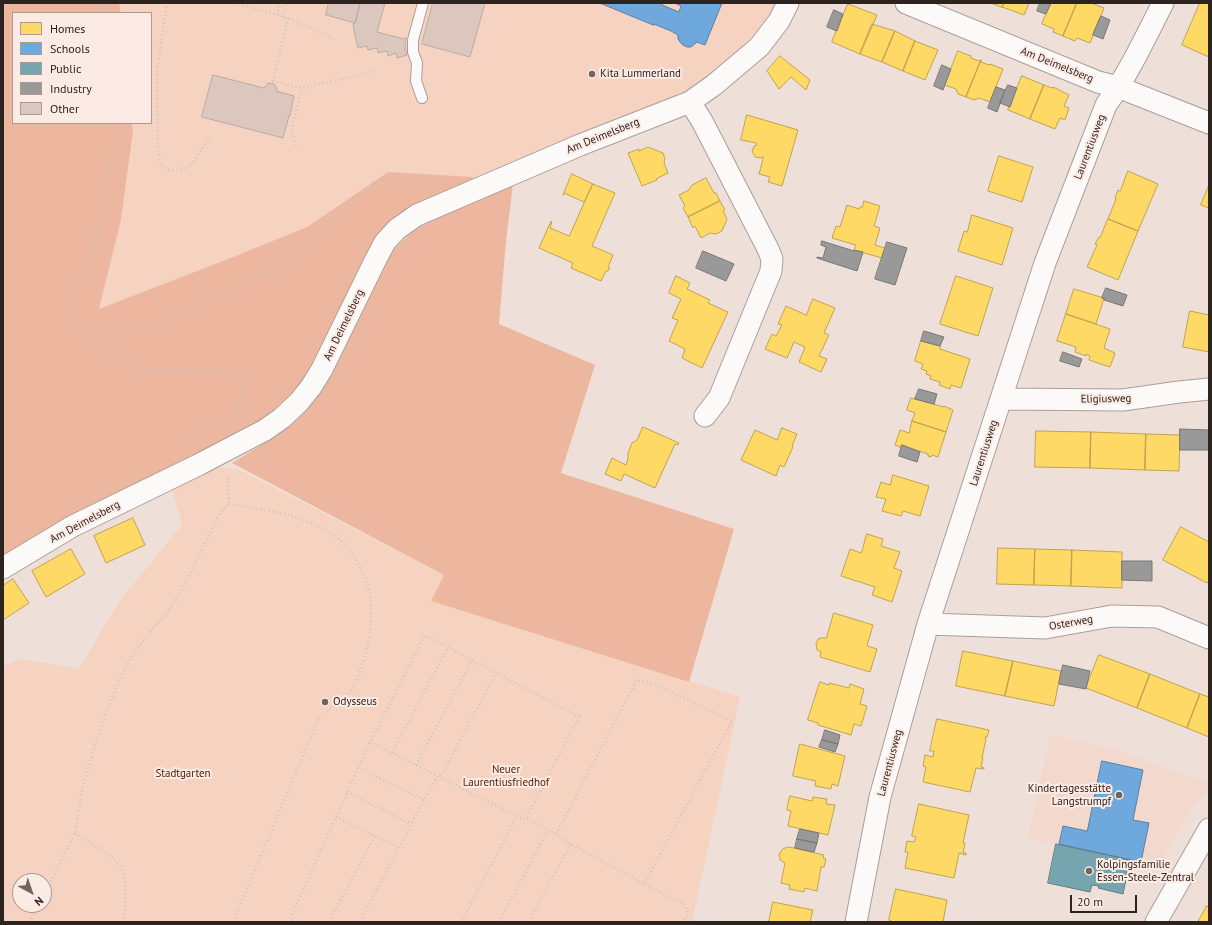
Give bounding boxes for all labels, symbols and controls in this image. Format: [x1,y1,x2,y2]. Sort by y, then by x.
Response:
legend [12,12,152,124]
text: Homes [50,21,85,36]
text: Schools [50,41,90,56]
street label: Am Deimelsberg [1019,44,1095,86]
text: Public [50,61,81,76]
place label: Kita Lummerland [600,67,681,81]
marker: Kita Lummerland [587,69,597,79]
text: Industry [50,81,92,96]
text: Other [50,101,79,116]
street label: Laurentiusweg [1072,113,1108,181]
street label: Am Deimelsberg [565,115,641,157]
street label: Am Deimelsberg [321,287,367,363]
street label: Eligiusweg [1080,392,1132,406]
street label: Laurentiusweg [967,418,1001,488]
street label: Am Deimelsberg [48,498,122,546]
street label: Osterweg [1048,613,1094,633]
place label: Odysseus [333,695,377,709]
marker: Odysseus [320,697,330,707]
street label: Laurentiusweg [875,728,905,798]
park label: Neuer Laurentiusfriedhof [463,763,549,789]
park label: Stadtgarten [155,767,211,781]
place label: Kindertagesstätte Langstrumpf [1028,782,1111,808]
marker: Kindertagesstätte Langstrumpf [1114,790,1124,800]
place label: Kolpingsfamilie Essen-Steele-Zentral [1097,858,1194,884]
marker: Kolpingsfamilie Essen-Steele-Zentral [1084,866,1094,876]
north arrow [12,873,52,913]
scale bar [1072,887,1139,913]
text: N [32,894,46,909]
text: 20 m [1077,894,1103,909]

